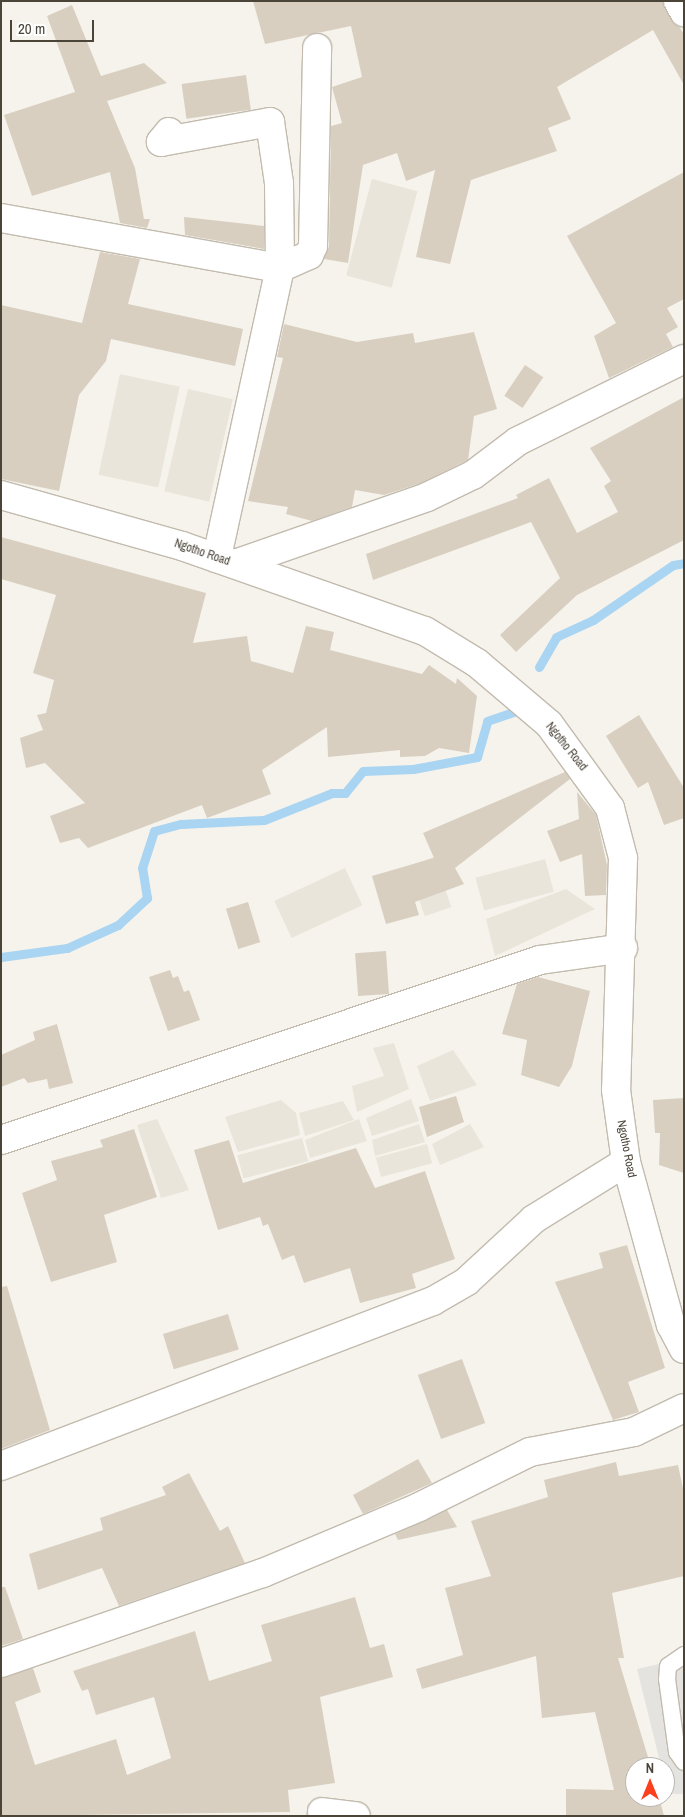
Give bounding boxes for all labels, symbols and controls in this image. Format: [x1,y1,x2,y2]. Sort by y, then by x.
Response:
scale bar [12,10,96,42]
text: 20 m [18,18,45,39]
street label: Ngotho Road [172,537,232,569]
street label: Ngotho Road [542,720,590,774]
street label: Ngotho Road [613,1119,639,1179]
north arrow [625,1757,675,1807]
text: N [646,1759,654,1777]

